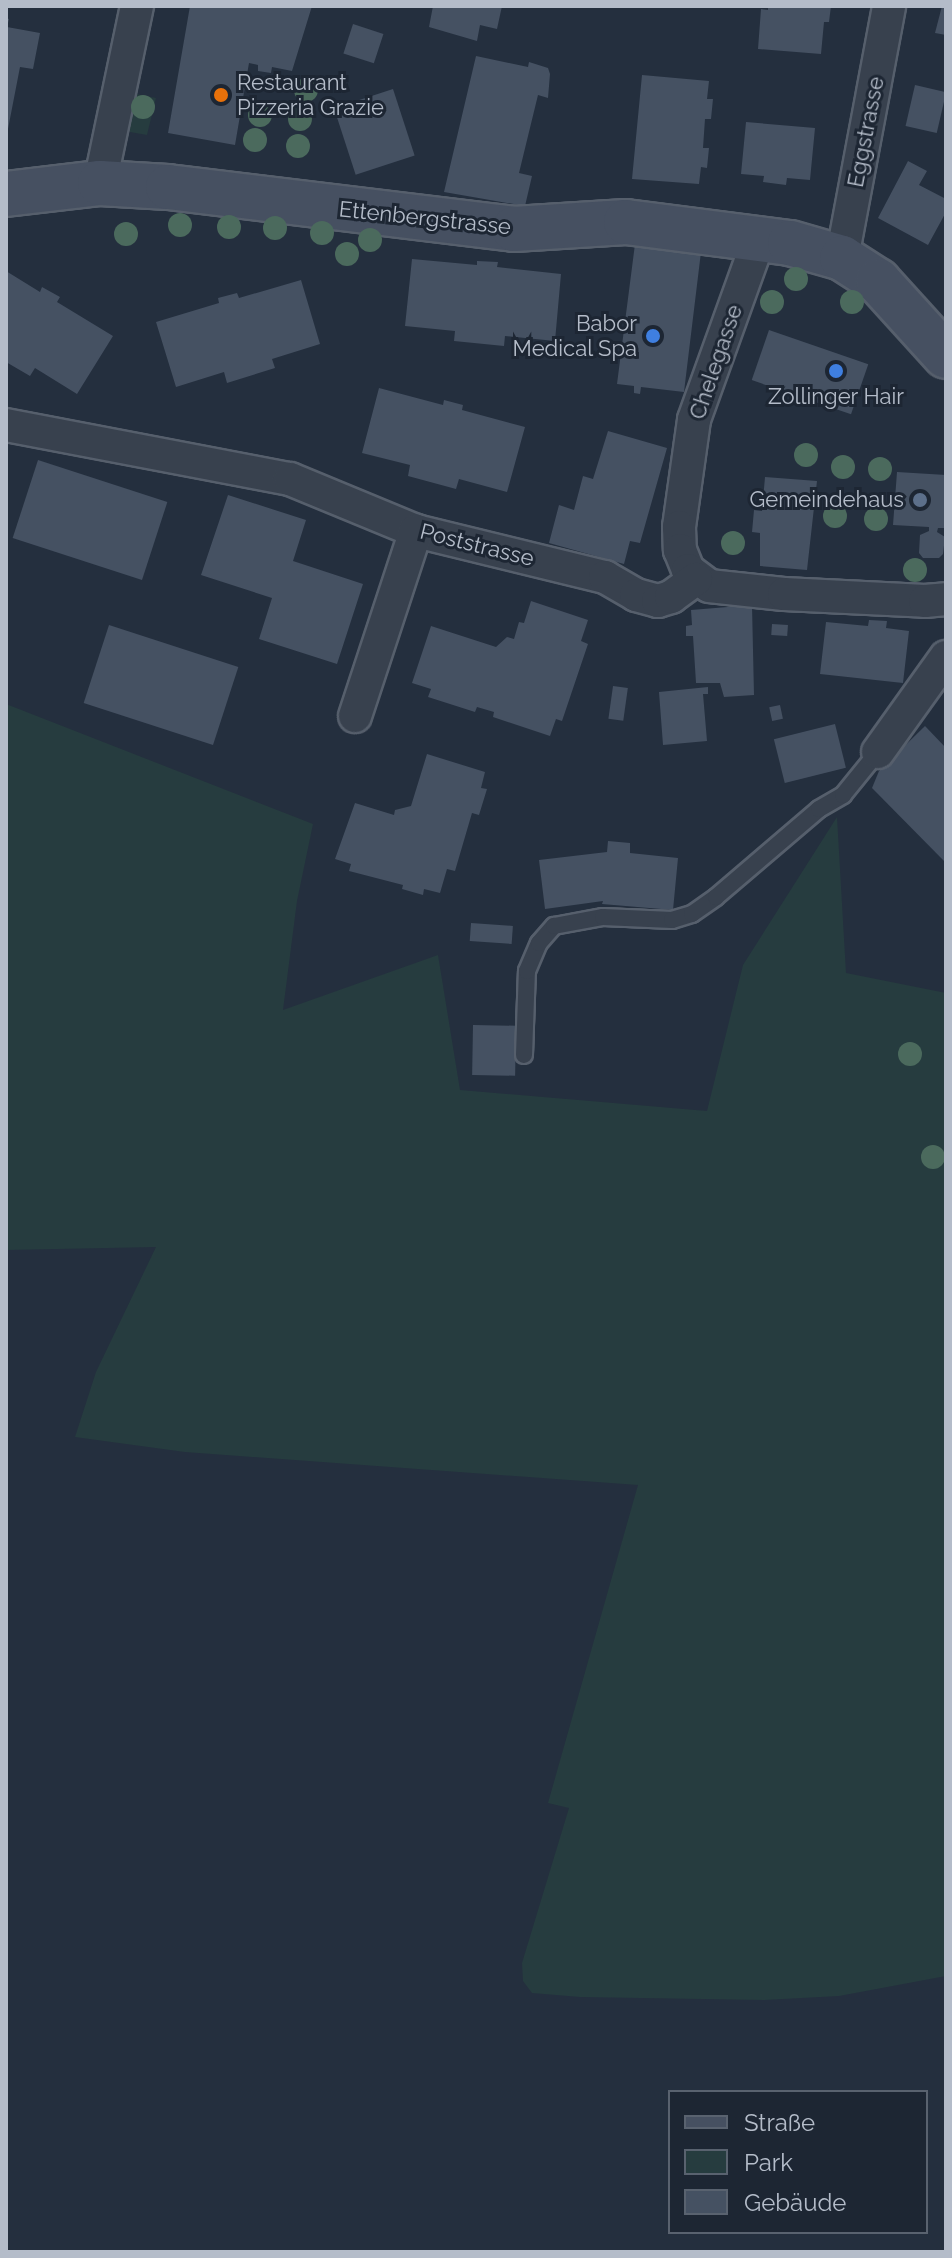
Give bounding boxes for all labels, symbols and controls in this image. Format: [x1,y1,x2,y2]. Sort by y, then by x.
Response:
place label: Restaurant Pizzeria Grazie [237,69,384,120]
street label: Eggstrasse [842,74,890,190]
marker: Restaurant Pizzeria Grazie [212,86,230,104]
street label: Ettenbergstrasse [338,196,512,240]
street label: Chelegasse [684,301,748,423]
place label: Babor Medical Spa [512,310,637,362]
marker: Babor Medical Spa [644,327,662,345]
marker: Zollinger Hair [827,362,845,380]
place label: Zollinger Hair [768,384,904,410]
place label: Gemeindehaus [749,487,904,513]
marker: Gemeindehaus [911,491,929,509]
street label: Poststrasse [417,518,537,572]
legend [668,2090,928,2234]
text: Straße [744,2108,815,2137]
text: Park [744,2148,793,2177]
text: Gebäude [744,2188,846,2217]

